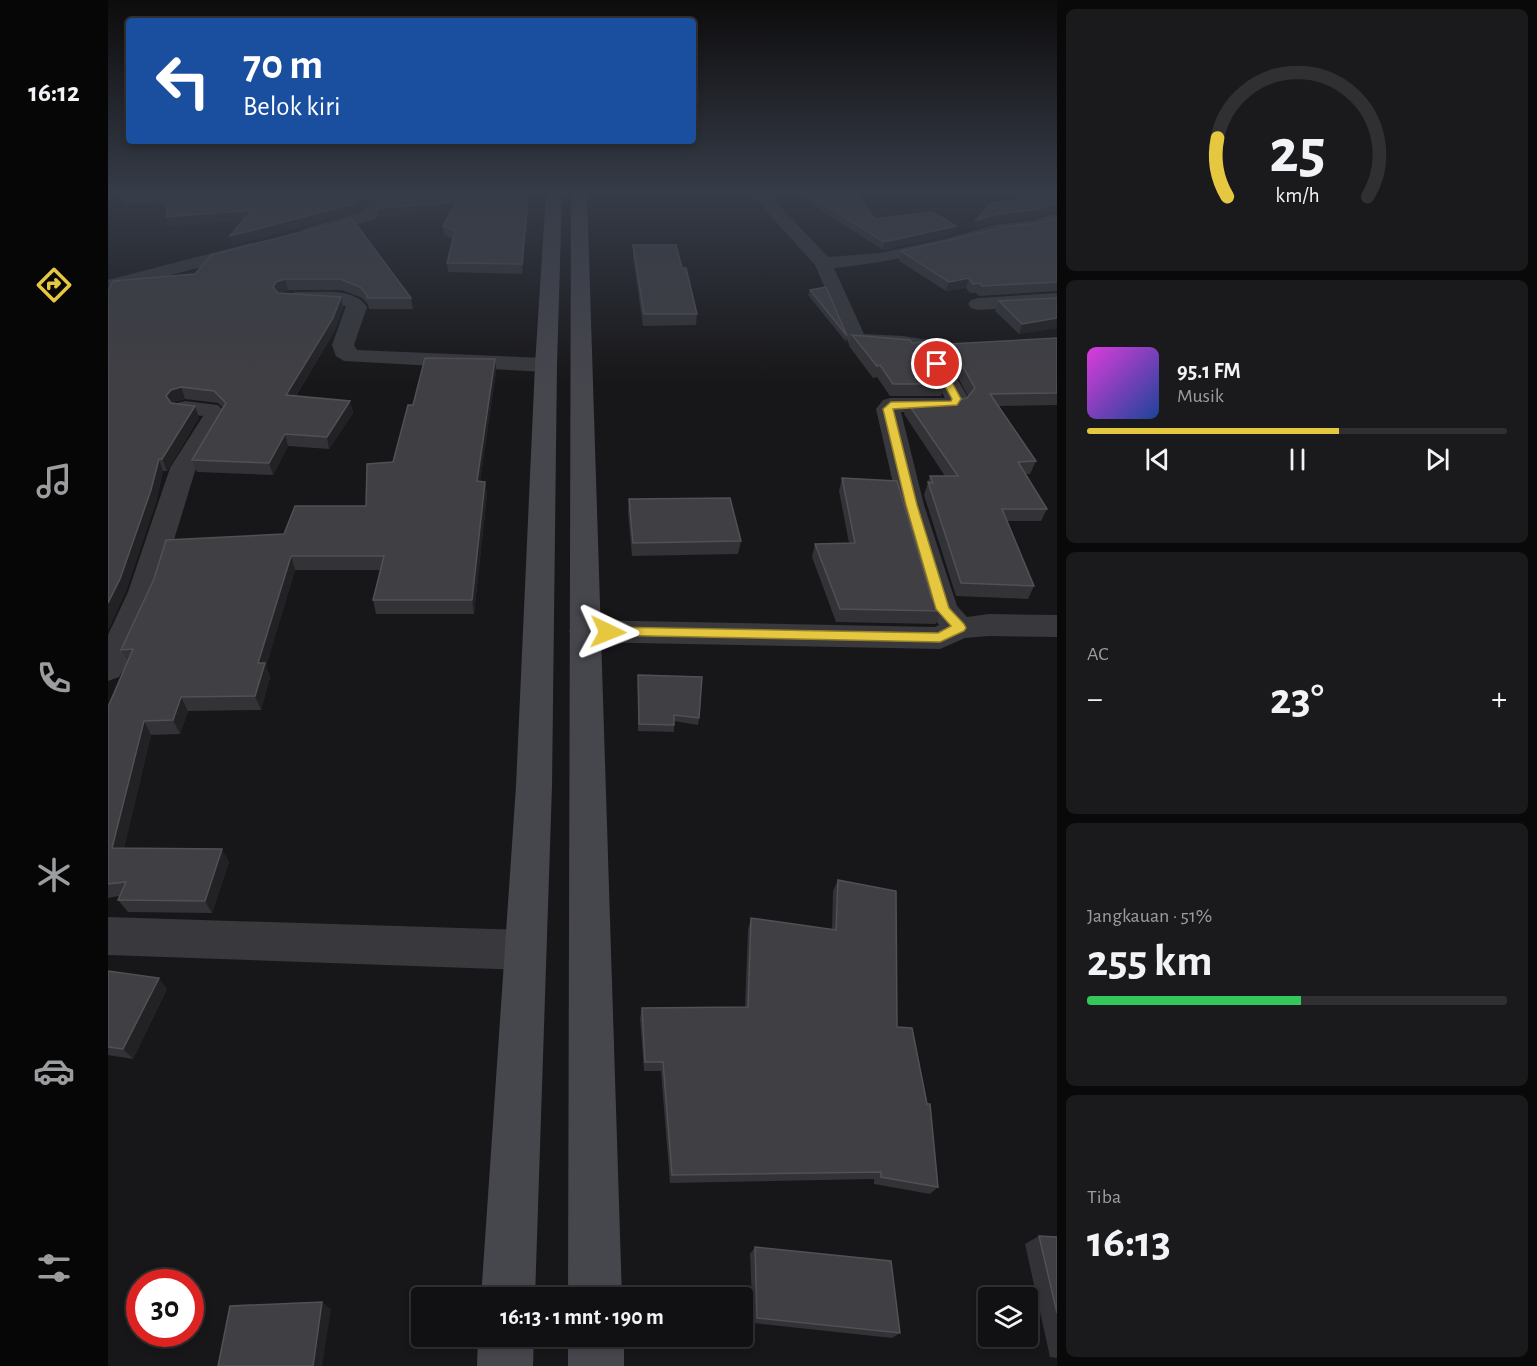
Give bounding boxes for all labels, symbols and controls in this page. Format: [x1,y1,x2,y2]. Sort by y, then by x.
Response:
icon: left [144,42,222,120]
text: 70 m [243,44,323,86]
text: 16:12 [28,79,80,106]
text: Belok kiri [243,93,340,120]
text: 25 [1269,121,1325,183]
text: km/h [1275,186,1319,207]
icon: directions [33,264,75,306]
pin [911,338,962,389]
icon: arrive [920,347,953,380]
text: 95.1 FM [1177,360,1241,382]
text: Musik [1177,386,1224,406]
icon: previous [1141,443,1174,476]
icon: pause [1281,443,1314,476]
icon: next [1421,443,1454,476]
icon: music [33,460,75,502]
position arrow [576,600,640,664]
text: AC [1087,644,1109,664]
icon: phone [33,657,75,699]
text: 23° [1270,677,1324,722]
text: − [1087,683,1103,716]
text: + [1491,683,1507,716]
icon: climate [33,854,75,896]
text: Jangkauan · 51% [1087,906,1212,926]
text: 255 km [1087,939,1212,984]
icon: car [33,1050,75,1092]
text: Tiba [1087,1187,1121,1207]
text: 16:13 [1087,1220,1171,1265]
icon: filters [33,1247,75,1289]
speed limit sign: 30 [126,1269,204,1347]
map controls [978,1287,1038,1347]
button: layers [978,1287,1038,1347]
text: 16:13 · 1 mnt · 190 m [500,1306,664,1328]

